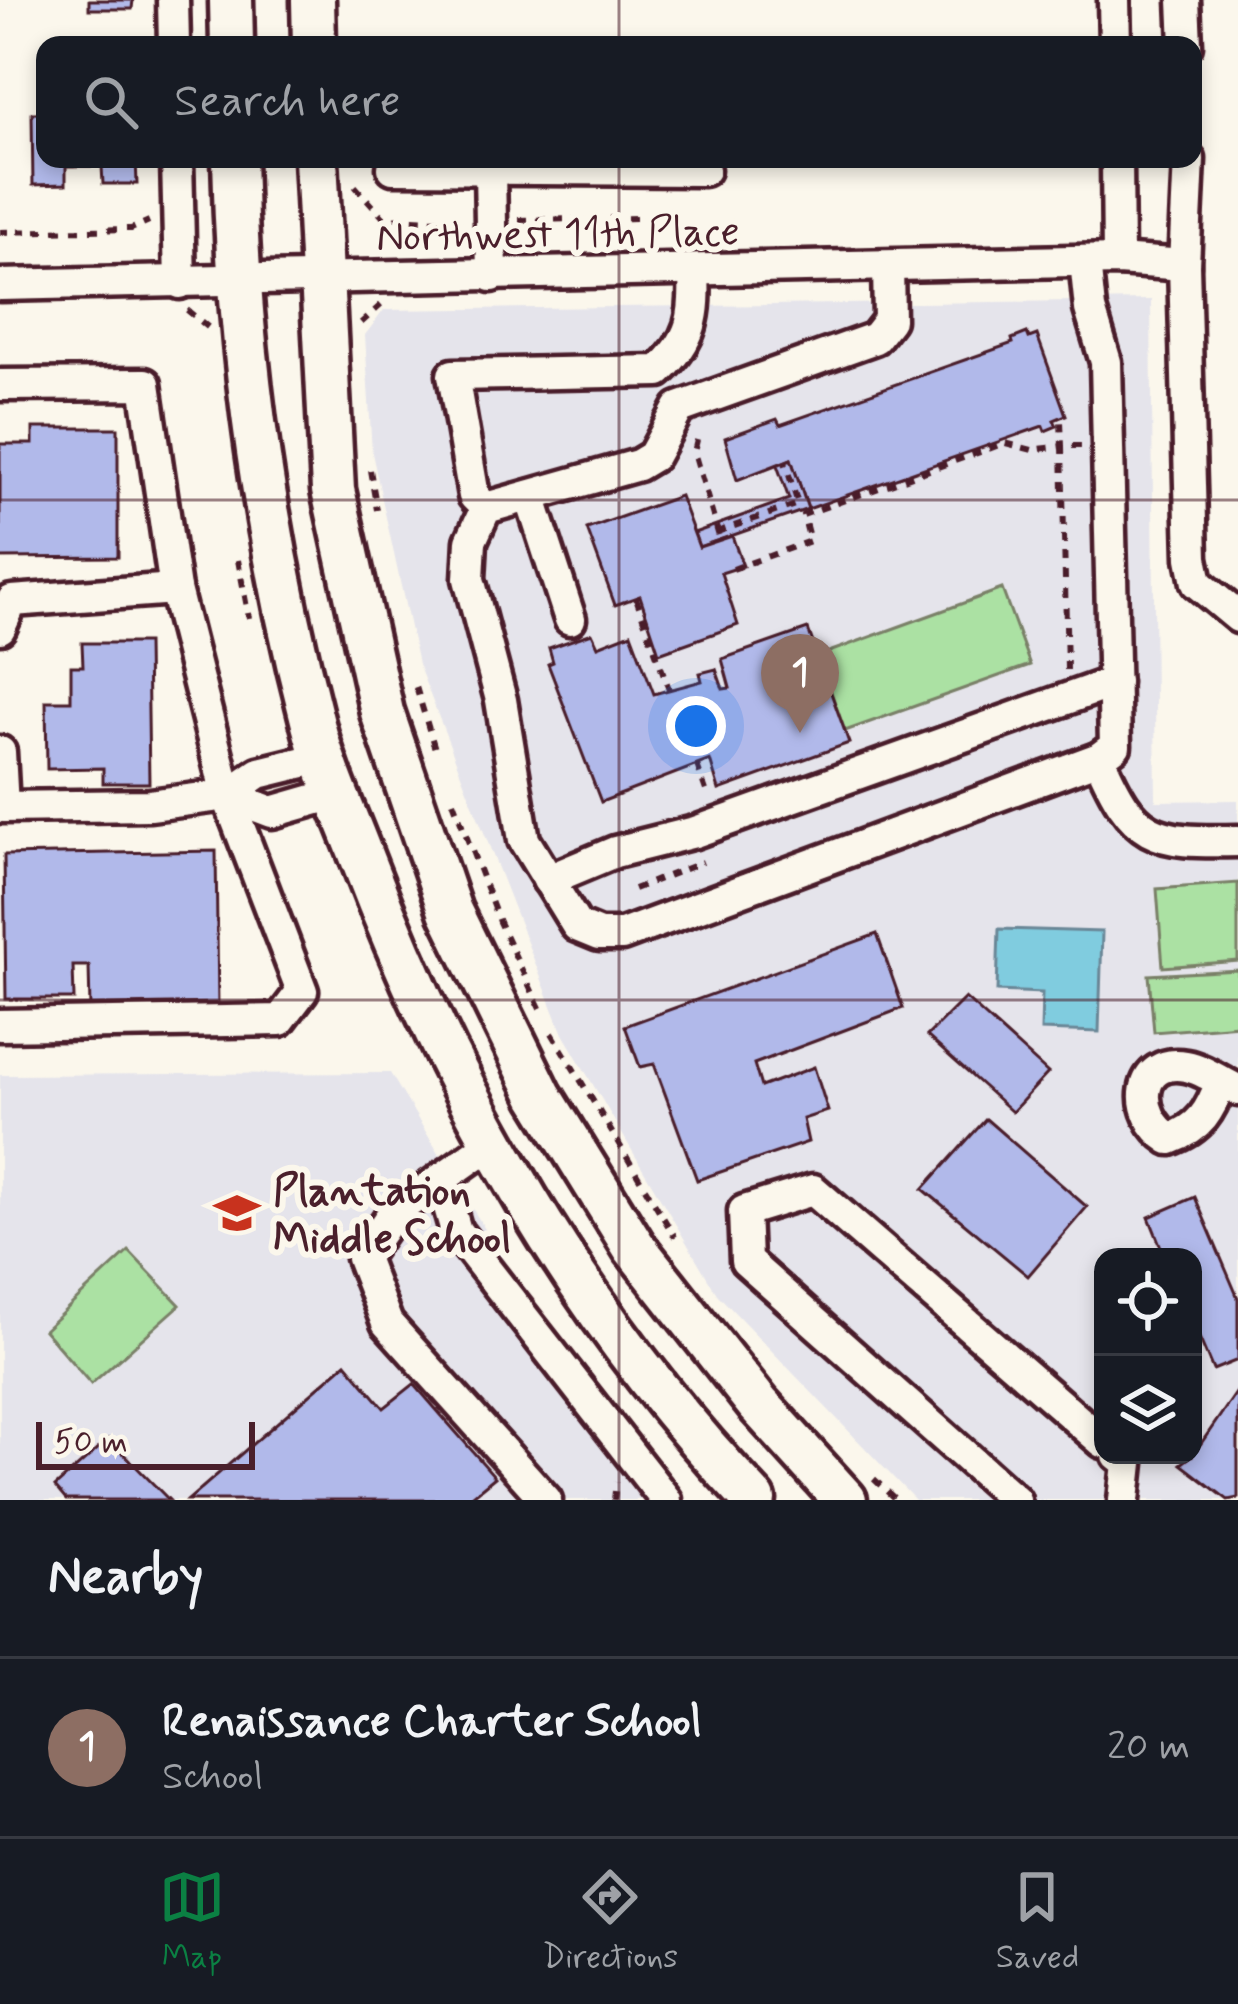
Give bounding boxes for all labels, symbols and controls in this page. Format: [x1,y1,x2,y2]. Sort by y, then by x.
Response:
search box [36,36,1202,168]
icon: search [78,69,144,135]
text: Search here [174,73,401,132]
street label: Northwest 11th Place [376,205,740,266]
pin: 1 [761,634,839,733]
your location [666,696,726,756]
place label: Plantation Middle School [273,1165,511,1268]
school or university icon: Plantation Middle School [212,1188,262,1238]
map controls [1094,1248,1202,1464]
button: locate [1094,1248,1202,1356]
button: layers [1094,1356,1202,1464]
scale bar [36,1416,255,1469]
text: 50 m [54,1421,128,1465]
text: Nearby [48,1545,203,1611]
text: Renaissance Charter School [162,1693,702,1752]
text: 1 [78,1722,96,1773]
text: 20 m [1107,1722,1190,1773]
text: School [162,1752,263,1803]
tab: Map [159,1864,225,1980]
tab: Directions [542,1864,678,1980]
tab: Saved [996,1864,1079,1980]

